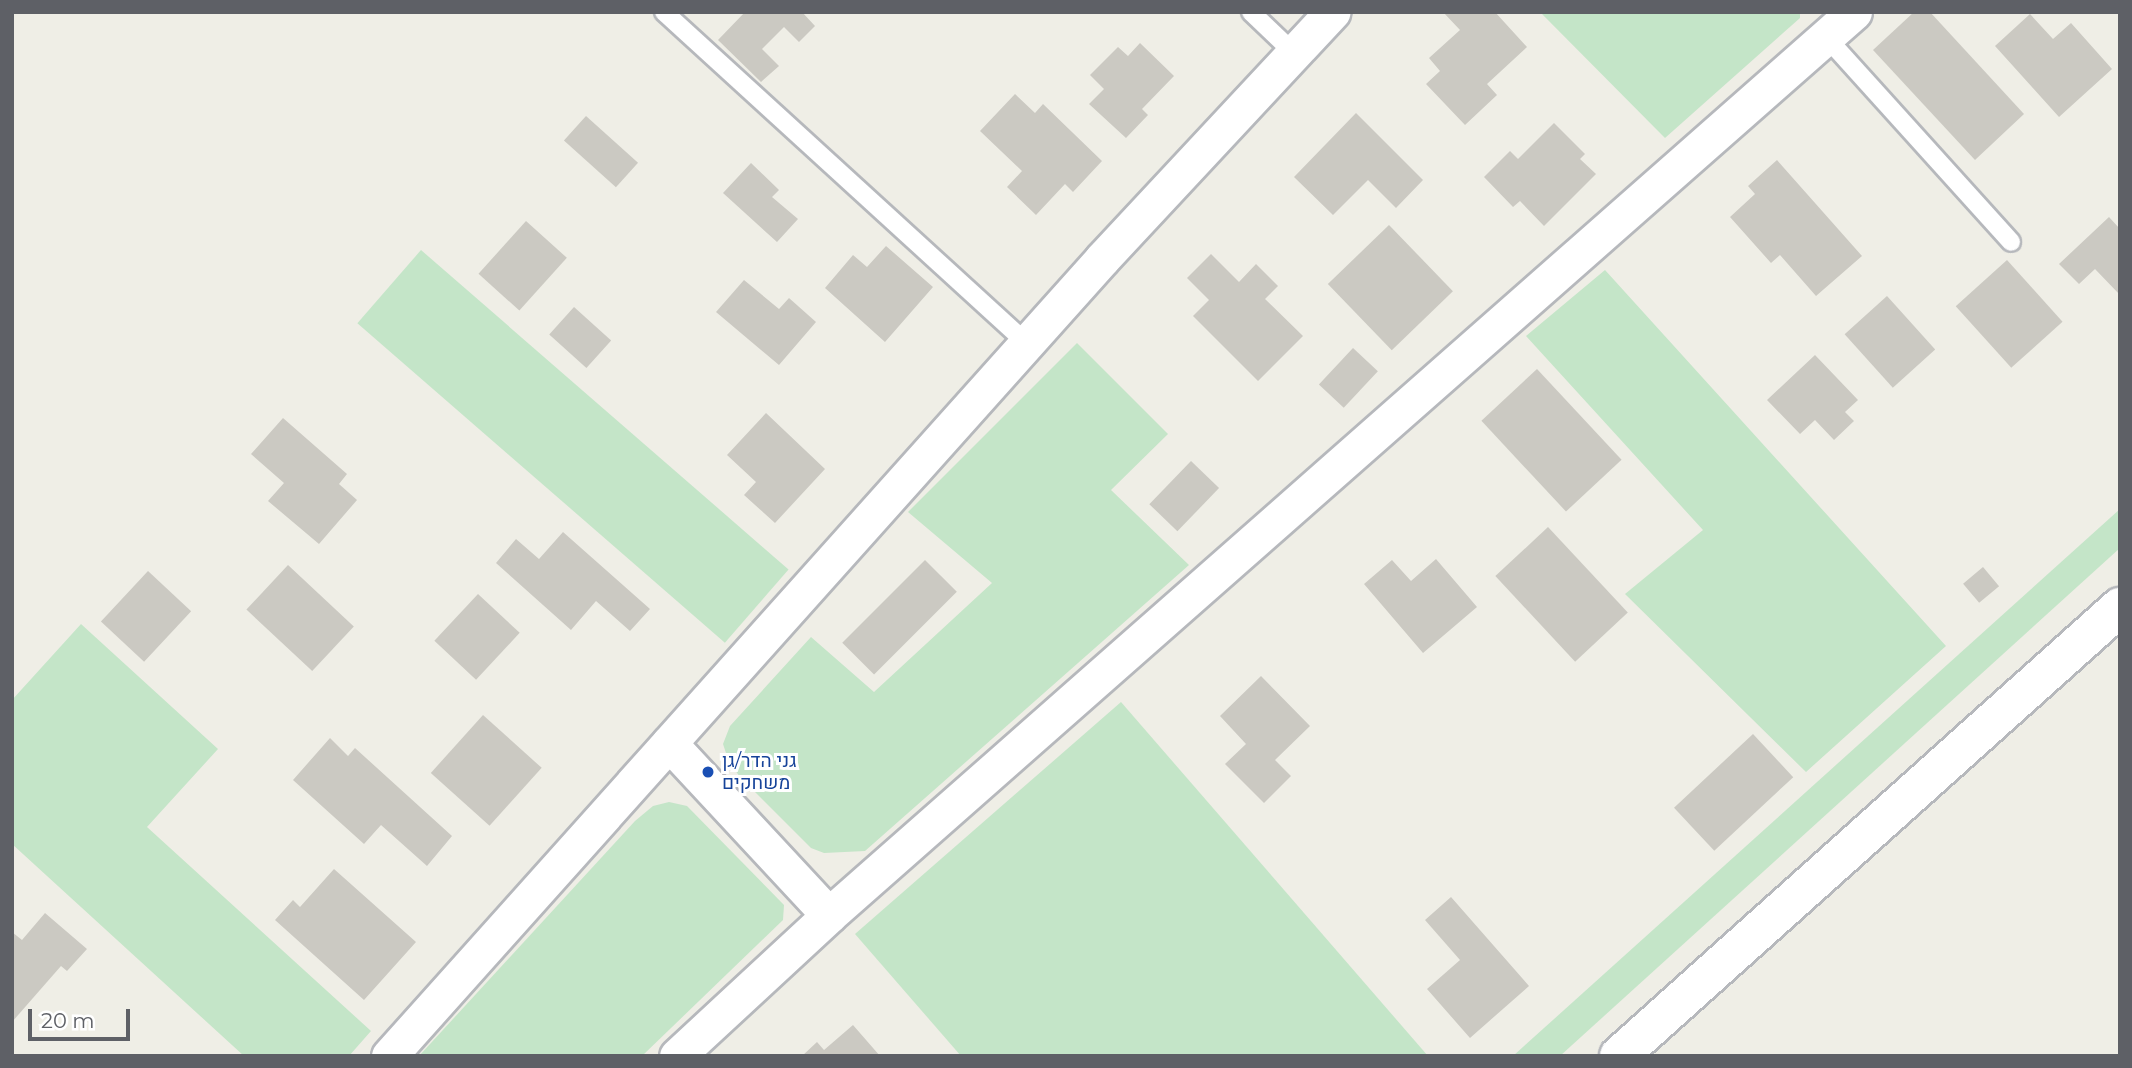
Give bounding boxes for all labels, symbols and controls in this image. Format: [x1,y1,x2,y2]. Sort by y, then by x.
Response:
place label: גני הדר/גן משחקים [722,750,797,794]
marker: גני הדר/גן משחקים [700,764,716,780]
scale bar [32,995,133,1038]
text: 20 m [41,1008,95,1033]

